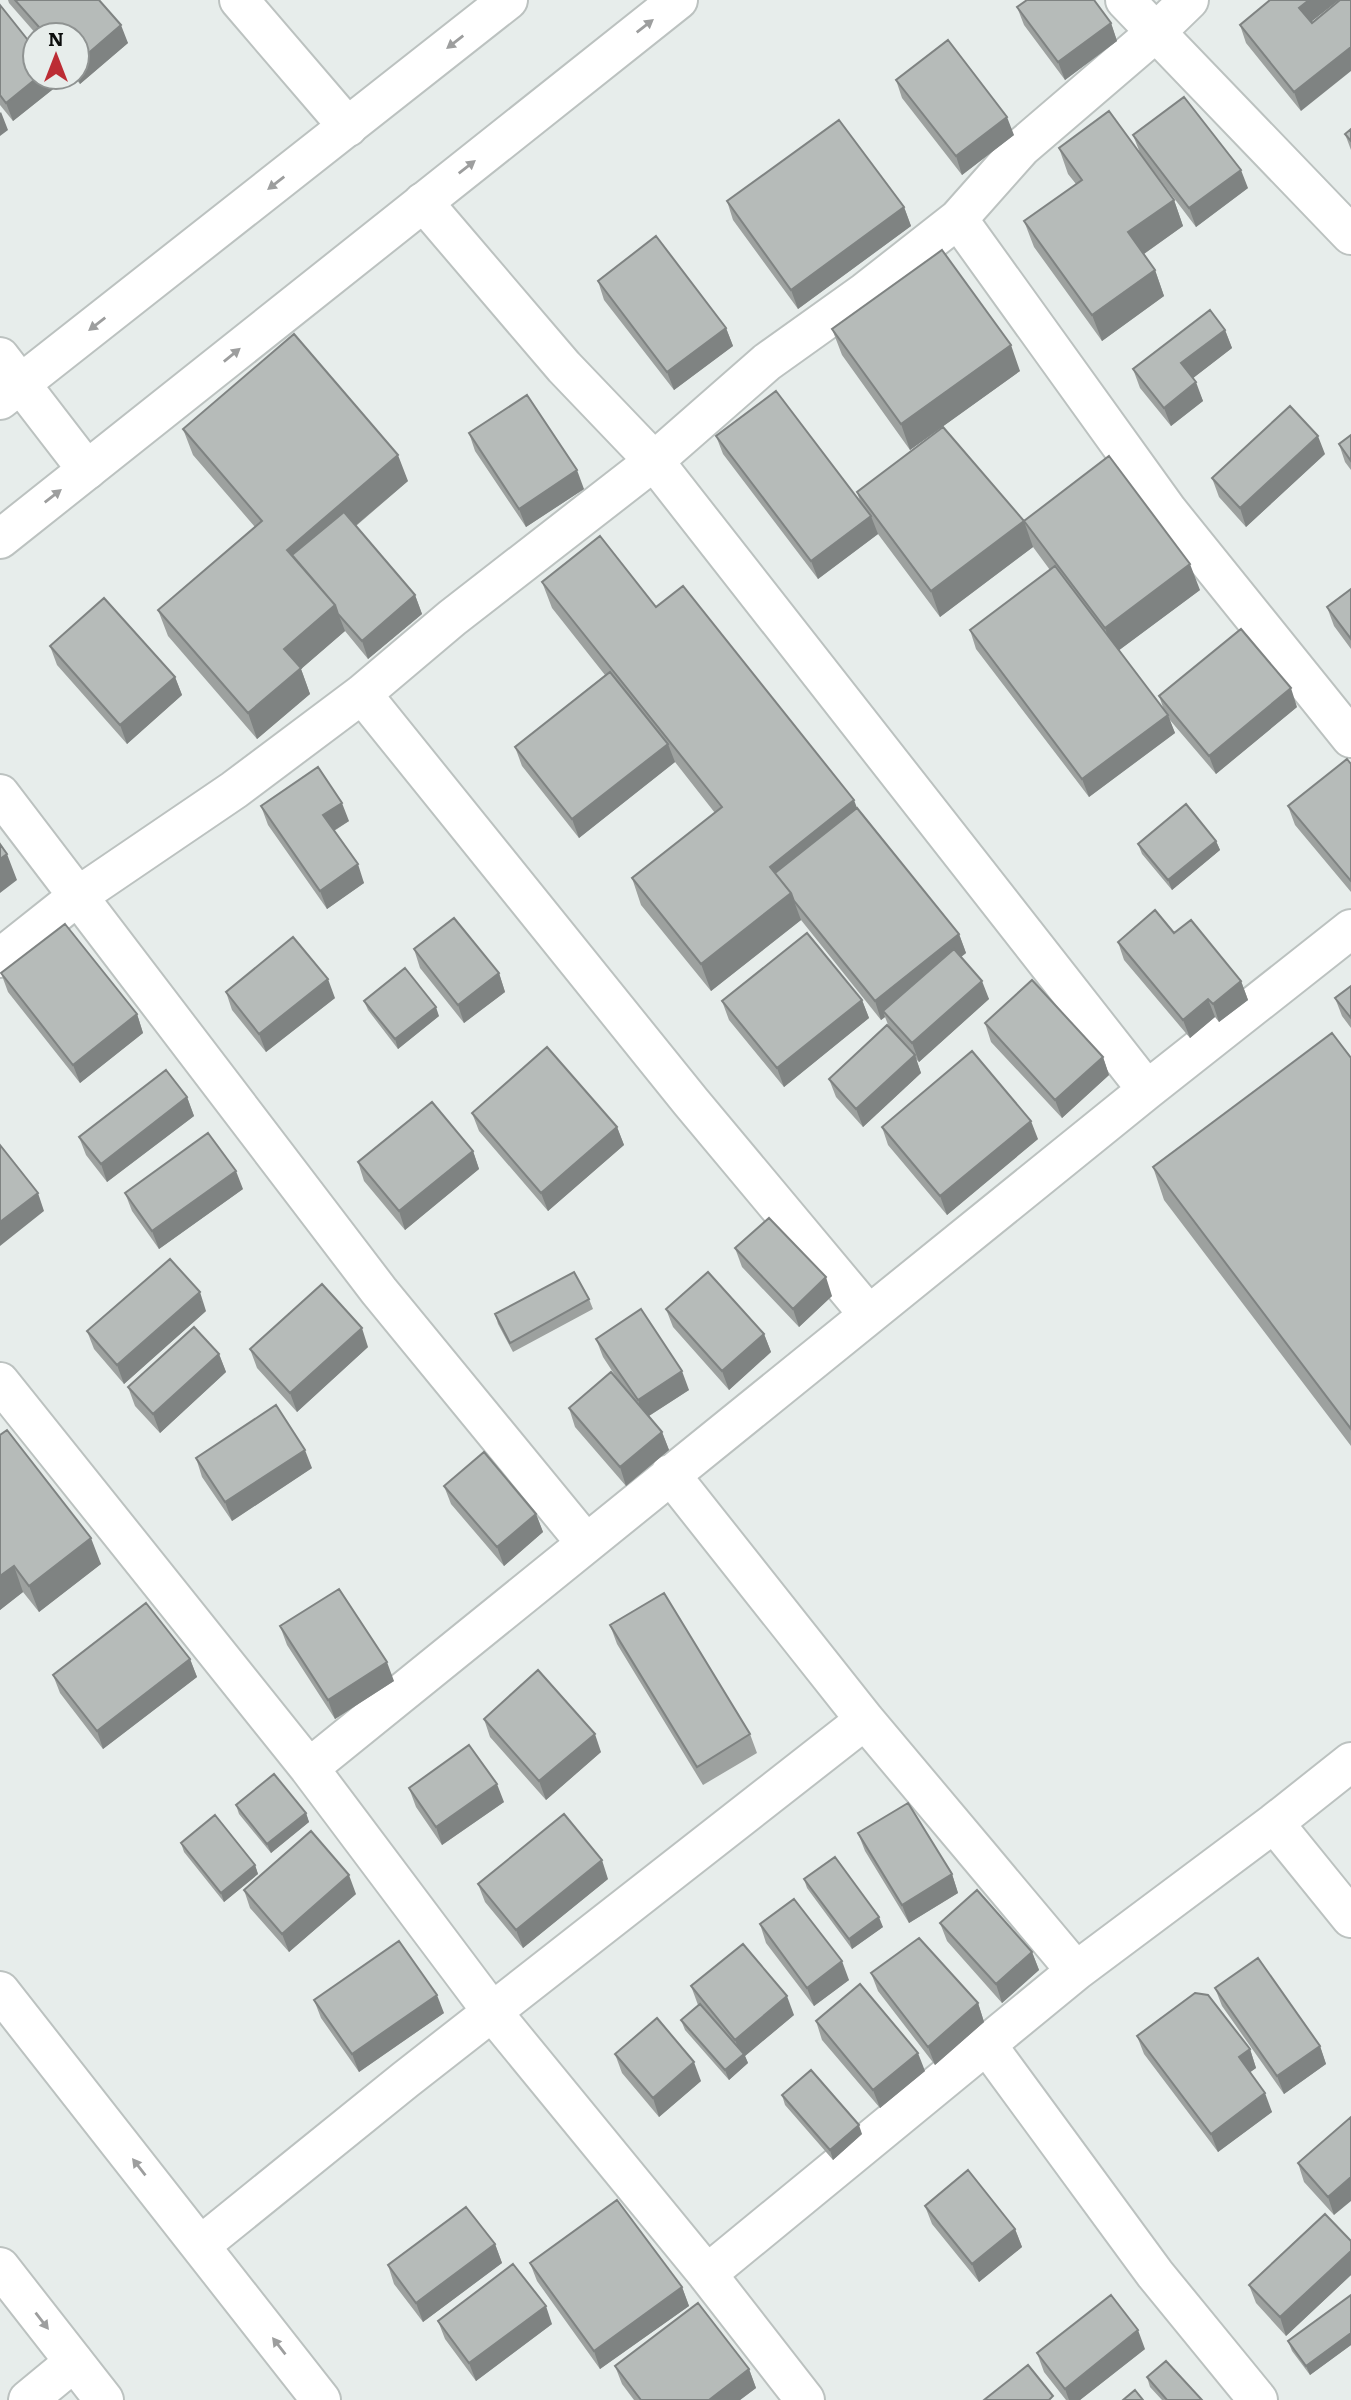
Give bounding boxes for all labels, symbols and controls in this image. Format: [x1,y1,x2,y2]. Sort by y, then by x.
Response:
one-way arrow [636,18,654,33]
north arrow [21,21,91,91]
text: N [48,24,64,52]
one-way arrow [446,35,464,50]
one-way arrow [458,160,476,175]
one-way arrow [268,175,285,190]
one-way arrow [89,316,107,331]
one-way arrow [222,347,240,362]
one-way arrow [44,489,62,504]
one-way arrow [132,2158,147,2175]
one-way arrow [35,2312,50,2330]
one-way arrow [273,2337,287,2355]

